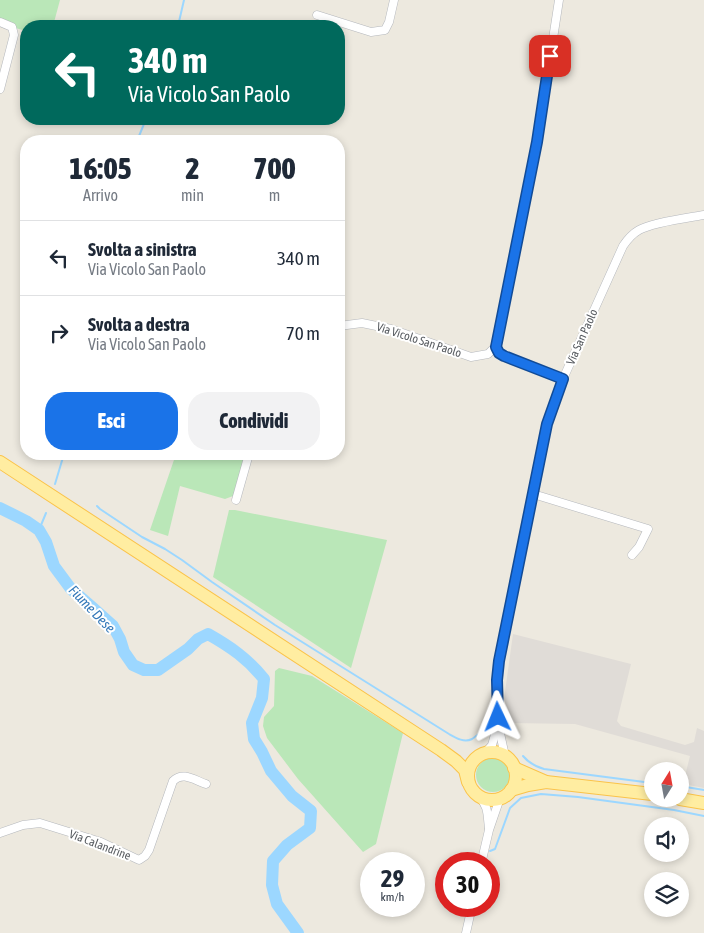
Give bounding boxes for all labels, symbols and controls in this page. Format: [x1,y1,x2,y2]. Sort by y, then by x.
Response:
pin [529,35,571,77]
icon: left [45,40,110,105]
text: 340 m [128,40,207,80]
icon: arrive [536,42,564,70]
text: Via Vicolo San Paolo [128,81,290,107]
text: 16:05 [69,151,132,185]
text: 2 [185,151,200,185]
text: 700 [253,151,296,185]
text: Arrivo [83,186,118,204]
text: min [181,186,204,204]
text: m [269,186,280,204]
text: Svolta a sinistra [88,238,197,260]
icon: left [45,244,73,272]
text: 340 m [277,247,320,269]
text: Via Vicolo San Paolo [88,260,206,278]
street label: Via San Paolo [564,307,601,367]
text: Svolta a destra [88,313,190,335]
icon: right [45,319,73,347]
street label: Via Vicolo San Paolo [375,320,464,360]
text: 70 m [286,322,320,344]
text: Via Vicolo San Paolo [88,335,206,353]
button: Esci [45,392,178,450]
button: Condividi [188,392,320,450]
water label: Fiume Dese [66,582,118,636]
position arrow [471,690,523,742]
north arrow [644,762,689,808]
map controls [644,762,689,917]
button: sound [644,817,689,862]
street label: Via Calandrine [67,827,133,863]
speed limit sign: 30 [435,852,500,917]
text: 29 [381,864,404,892]
button: layers [644,872,689,917]
text: km/h [381,890,404,904]

